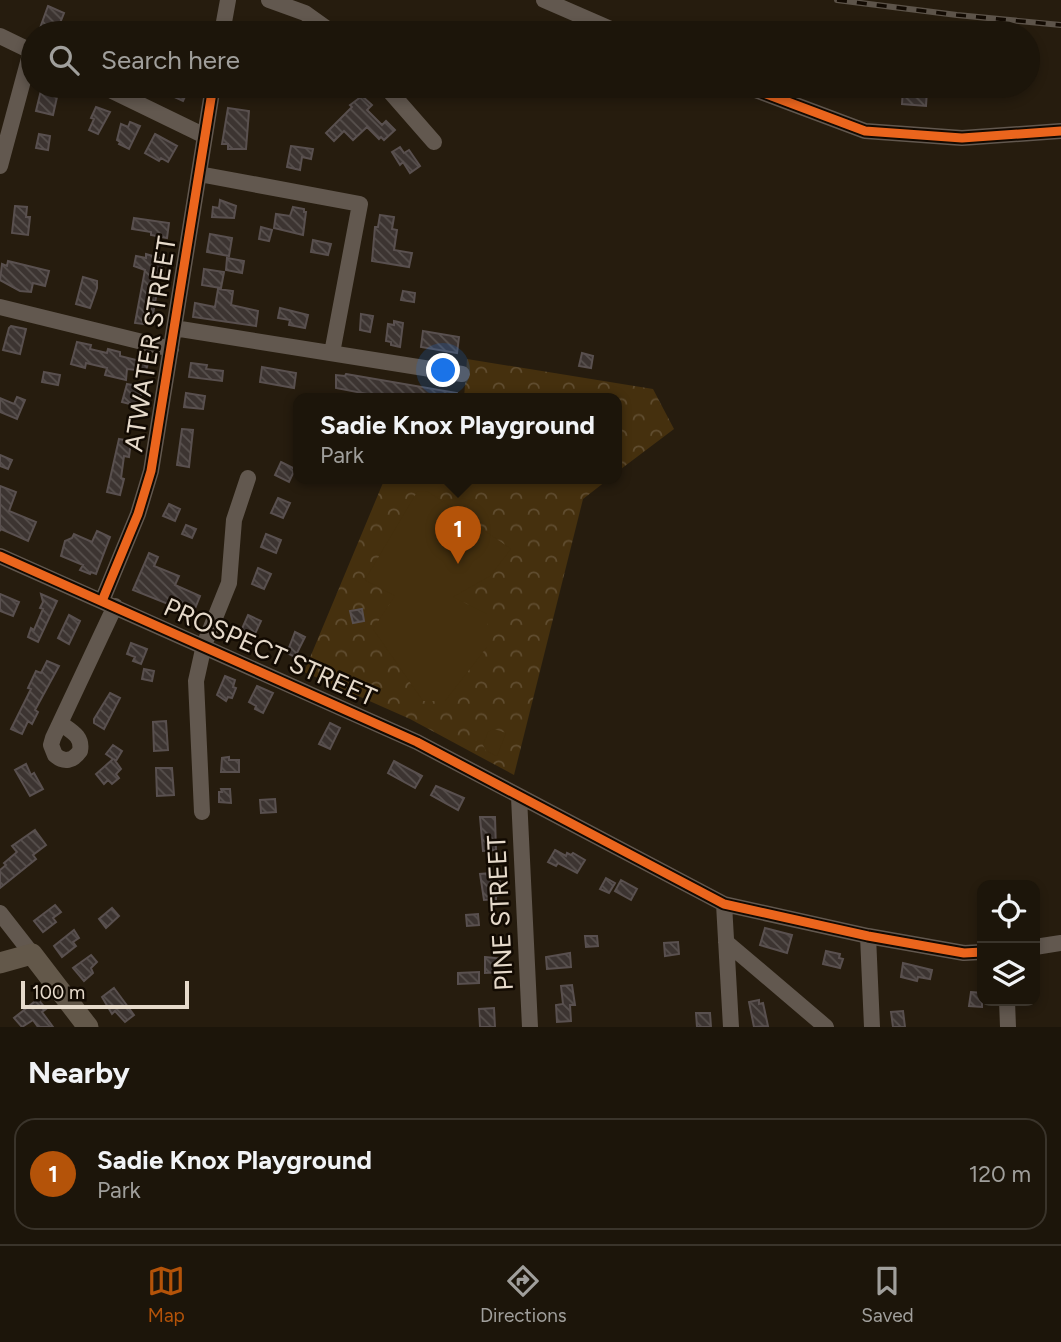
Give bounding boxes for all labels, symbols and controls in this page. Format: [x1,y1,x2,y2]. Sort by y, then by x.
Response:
search box [21,21,1040,98]
icon: search [45,41,83,79]
text: Search here [101,44,240,76]
street label: ATWATER STREET [117,234,183,454]
your location [426,353,460,387]
popup [293,393,622,484]
text: Sadie Knox Playground [320,409,595,441]
text: Park [320,441,364,469]
pin: 1 [435,506,481,564]
street label: PROSPECT STREET [159,591,382,713]
street label: PINE STREET [480,834,520,992]
map controls [977,880,1040,1006]
button: locate [977,880,1040,943]
button: layers [977,943,1040,1006]
scale bar [21,978,189,1010]
text: 100 m [32,981,85,1004]
text: Nearby [28,1054,130,1091]
text: Sadie Knox Playground [97,1144,372,1176]
text: 1 [48,1160,58,1188]
text: 120 m [969,1160,1031,1188]
text: Park [97,1176,141,1204]
tab: Map [147,1262,185,1327]
tab: Directions [480,1262,567,1327]
tab: Saved [861,1262,914,1327]

